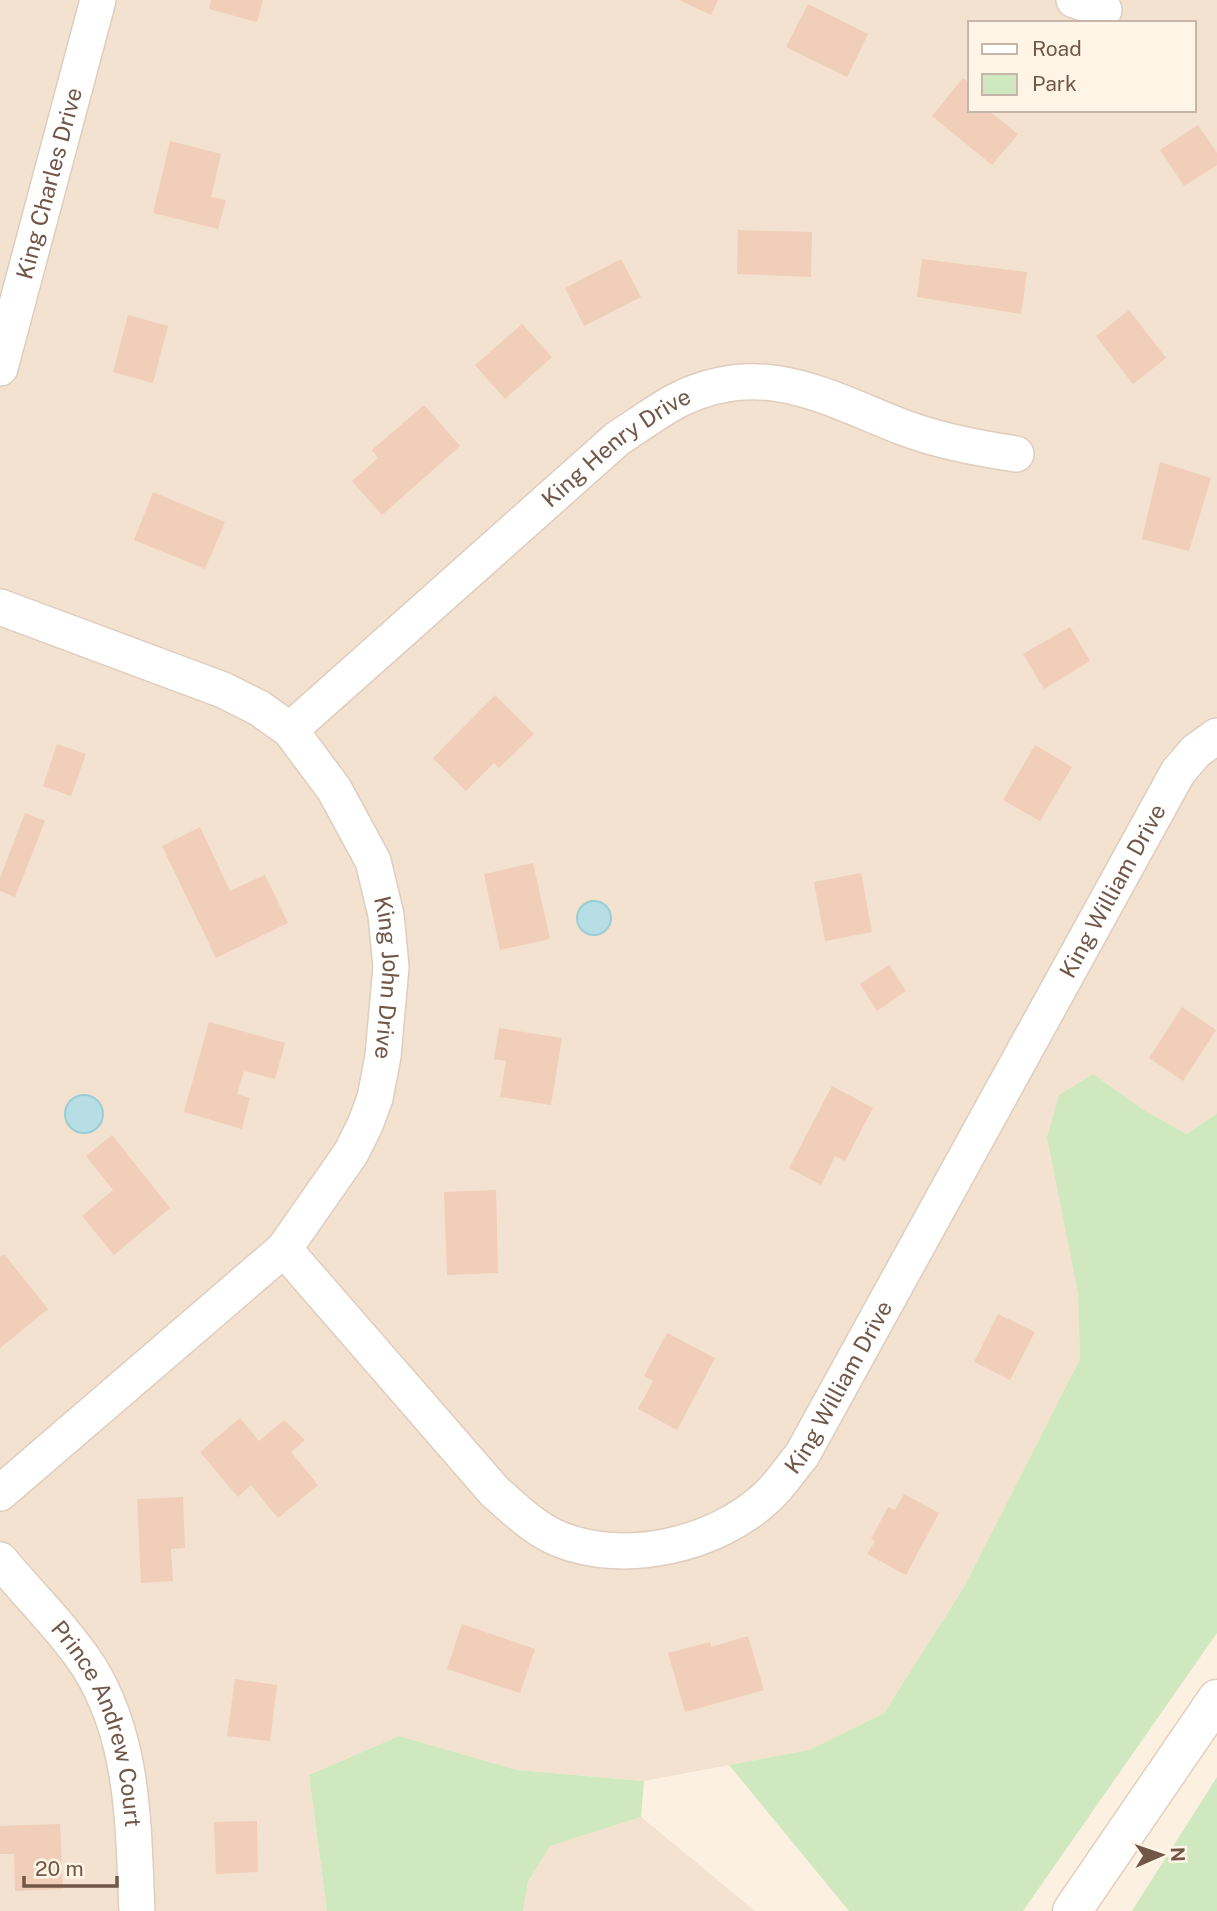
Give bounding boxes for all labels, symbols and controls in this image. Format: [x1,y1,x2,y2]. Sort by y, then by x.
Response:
legend [968,21,1196,112]
text: Road [1032,36,1082,61]
text: Park [1032,71,1077,96]
street label: King Charles Drive [10,85,87,282]
street label: King Henry Drive [536,382,695,513]
street label: King William Drive [1053,799,1171,982]
street label: King John Drive [369,893,405,1060]
street label: King William Drive [778,1296,897,1479]
street label: Prince Andrew Court [46,1615,147,1828]
north arrow [1126,1820,1196,1890]
scale bar [24,1844,117,1888]
text: N [1167,1847,1189,1862]
text: 20 m [35,1856,84,1881]

